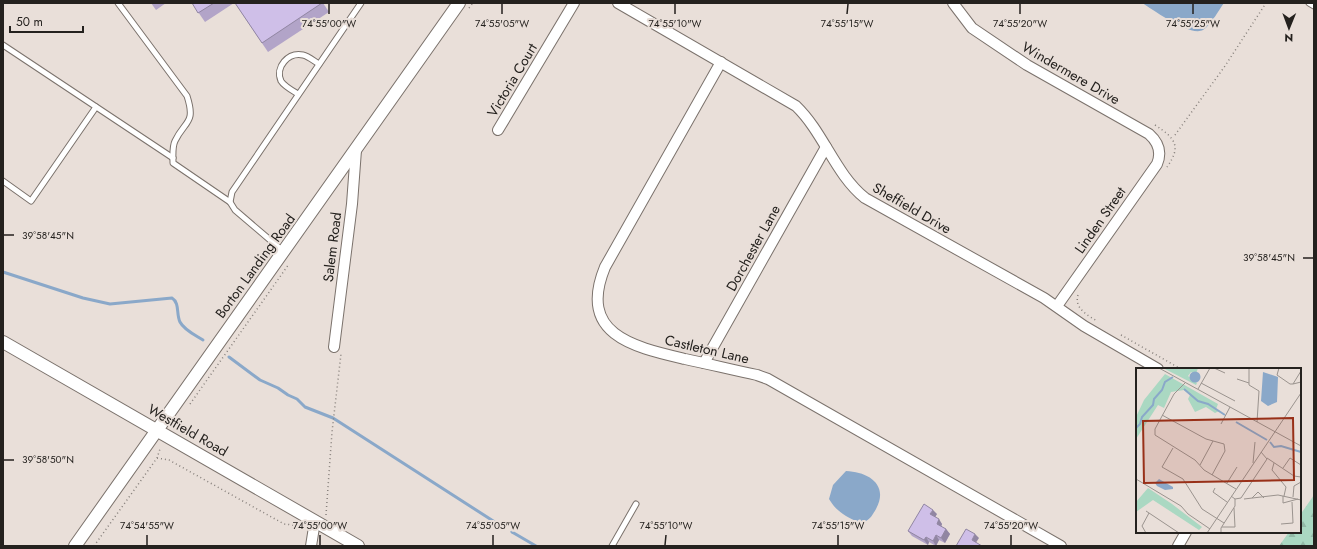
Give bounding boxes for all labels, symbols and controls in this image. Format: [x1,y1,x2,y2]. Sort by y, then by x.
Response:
scale bar [10,8,83,34]
north arrow [1269,8,1309,48]
text: 50 m [16,13,43,31]
text: 74°55'00"W [302,16,356,31]
text: 74°55'05"W [475,16,529,31]
text: 74°55'10"W [648,16,702,31]
text: 74°55'15"W [821,16,873,31]
text: 74°55'20"W [993,16,1047,31]
text: 74°55'25"W [1166,16,1220,31]
text: N [1284,30,1293,46]
street label: Windermere Drive [1018,37,1124,109]
street label: Victoria Court [482,39,542,121]
street label: Sheffield Drive [869,177,955,239]
street label: Linden Street [1070,182,1131,257]
street label: Dorchester Lane [721,201,785,295]
street label: Borton Landing Road [210,210,300,322]
street label: Salem Road [318,211,346,283]
text: 39°58'45"N [22,228,74,243]
text: 39°58'45"N [1243,250,1295,265]
street label: Castleton Lane [663,330,751,368]
inset map [1136,368,1301,533]
street label: Westfield Road [144,399,232,461]
text: 39°58'50"N [22,452,74,467]
text: 74°54'55"W [120,518,174,533]
text: 74°55'00"W [293,518,347,533]
text: 74°55'05"W [466,518,520,533]
text: 74°55'10"W [639,518,693,533]
text: 74°55'15"W [812,518,864,533]
text: 74°55'20"W [984,518,1038,533]

